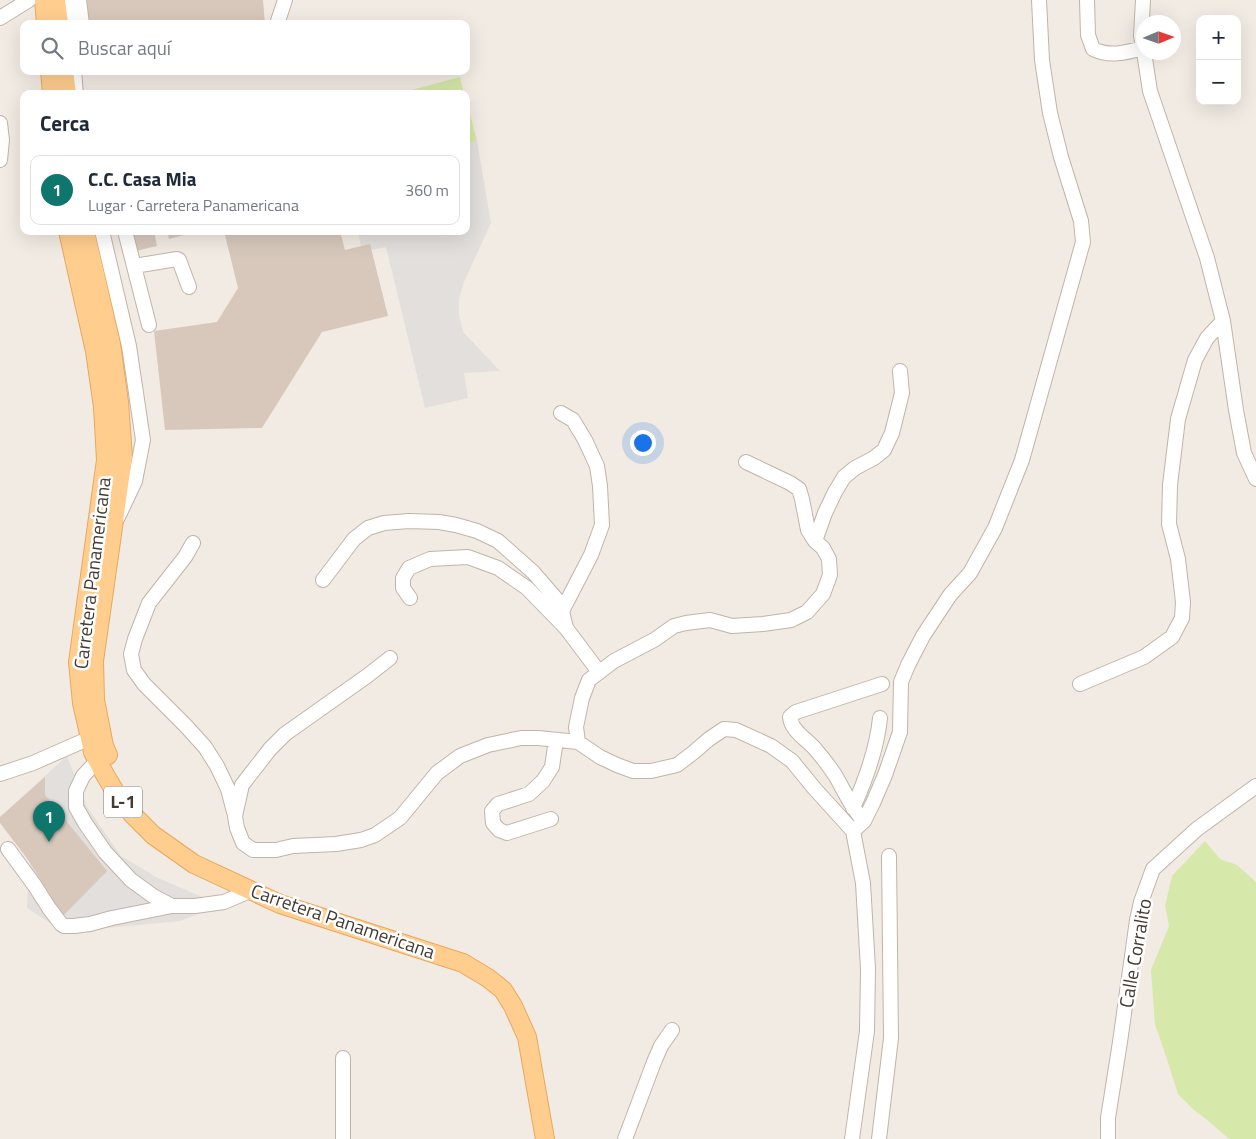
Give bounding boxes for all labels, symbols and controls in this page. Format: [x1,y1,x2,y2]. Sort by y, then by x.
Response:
north arrow [1136,15,1181,60]
map controls [1196,15,1241,105]
button: + [1196,15,1241,60]
search box [20,20,470,75]
text: Buscar aquí [78,33,171,62]
icon: search [38,34,66,62]
button: − [1196,60,1241,105]
text: Cerca [40,107,90,139]
text: C.C. Casa Mia [88,164,196,193]
text: 1 [53,178,61,202]
text: 360 m [405,178,449,202]
text: Lugar · Carretera Panamericana [88,193,299,217]
your location [630,430,656,456]
street label: Carretera Panamericana [65,475,118,671]
road number: L-1 [104,786,142,818]
pin: 1 [33,801,65,842]
street label: Carretera Panamericana [247,875,440,966]
street label: Calle Corralito [1111,896,1158,1010]

